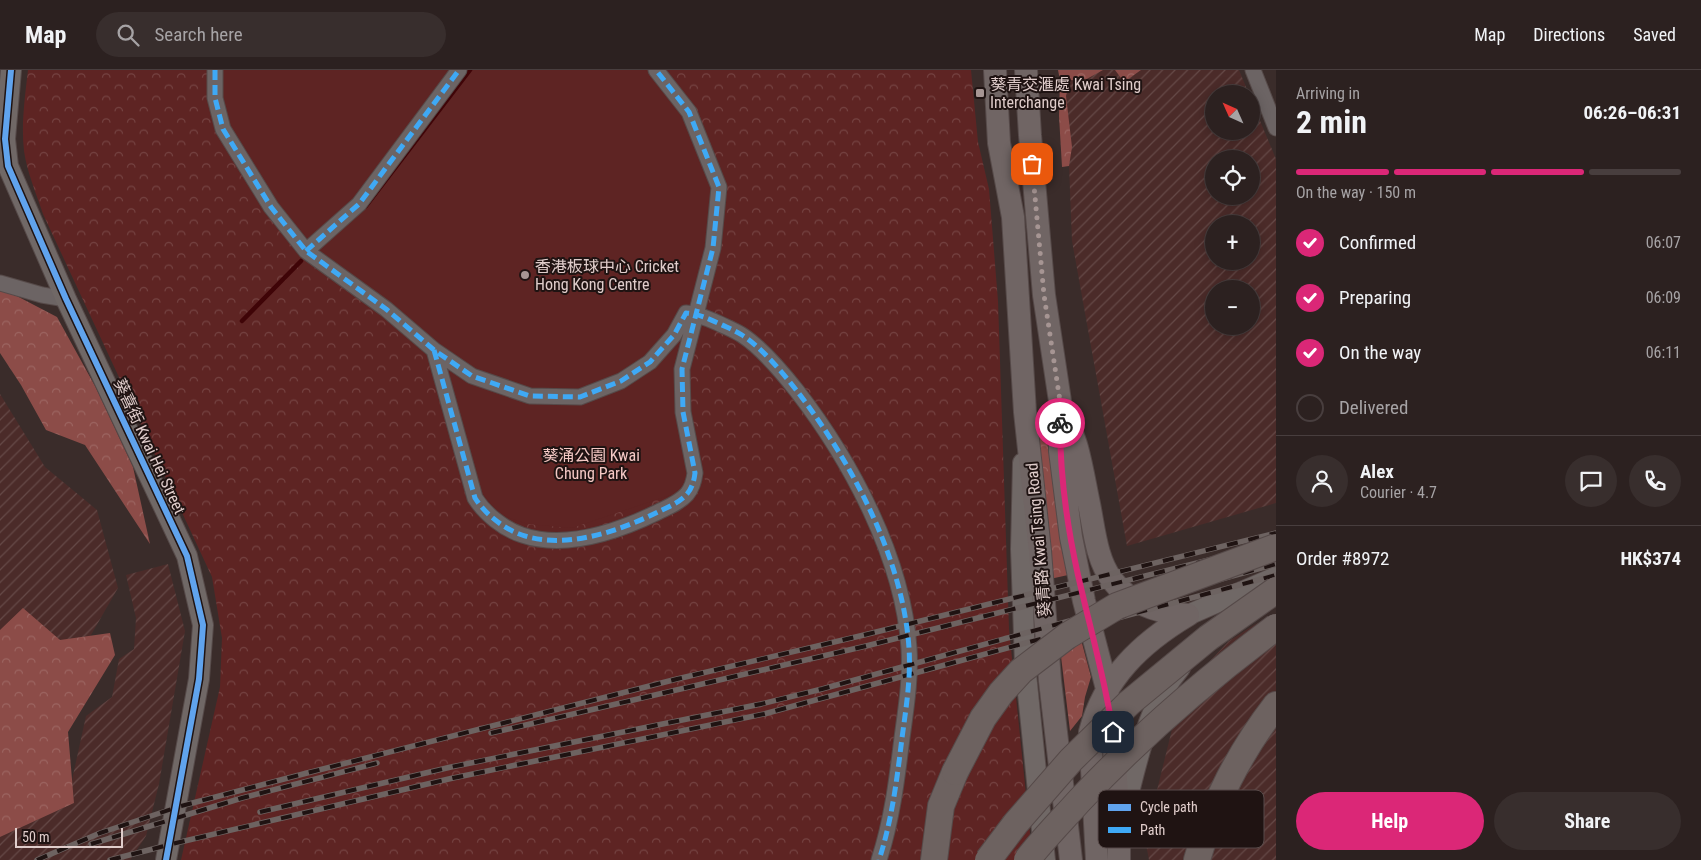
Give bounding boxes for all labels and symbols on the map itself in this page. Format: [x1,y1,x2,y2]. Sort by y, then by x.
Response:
place label: 葵青交滙處 Kwai Tsing Interchange [990,75,1141,112]
north arrow [1205,85,1260,140]
marker: 葵青交滙處 Kwai Tsing Interchange [974,87,986,99]
pin [1011,143,1053,185]
place label: 香港板球中心 Cricket Hong Kong Centre [535,257,679,294]
marker: 香港板球中心 Cricket Hong Kong Centre [519,269,531,281]
street label: 葵喜街 Kwai Hei Street [110,375,189,517]
courier [1035,398,1085,448]
park label: 葵涌公園 Kwai Chung Park [542,446,640,483]
street label: 葵青路 Kwai Tsing Road [1022,462,1055,618]
pin [1092,711,1134,753]
legend [1098,790,1264,848]
text: Cycle path [1140,799,1198,815]
text: Path [1140,822,1165,838]
scale bar [15,825,122,848]

